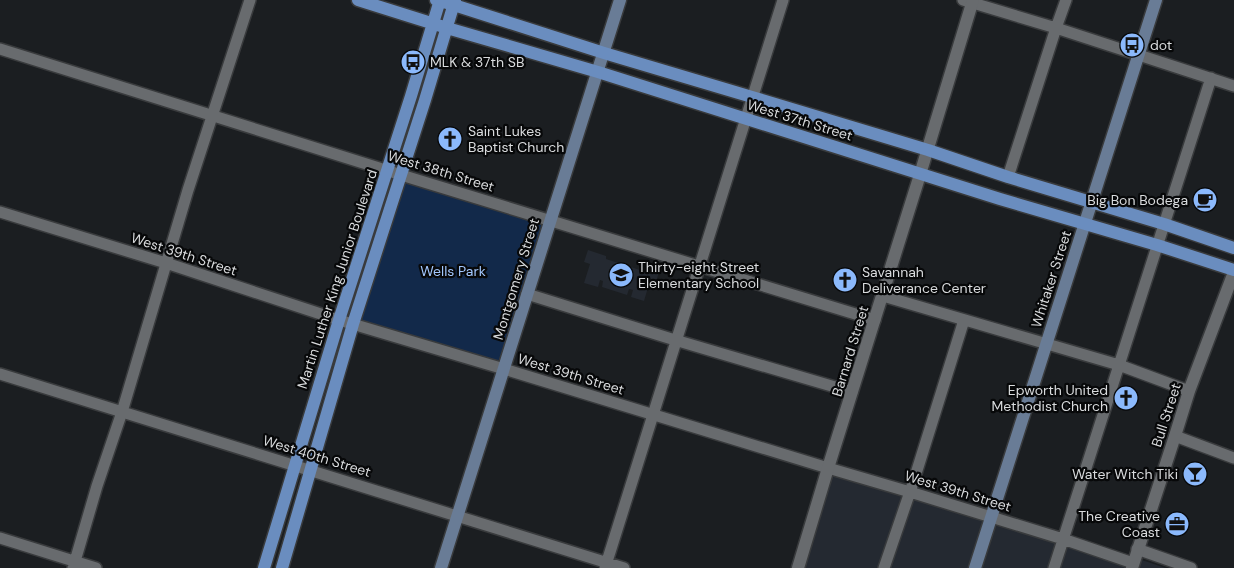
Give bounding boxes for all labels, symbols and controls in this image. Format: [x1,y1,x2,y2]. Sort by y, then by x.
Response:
bus stop icon: dot [1119,32,1145,58]
place label: dot [1150,36,1172,54]
bus stop icon: MLK & 37th SB [400,49,426,75]
place label: MLK & 37th SB [430,53,524,71]
street label: West 37th Street [745,95,855,145]
place label: Saint Lukes Baptist Church [468,122,564,156]
church icon: Saint Lukes Baptist Church [437,126,463,152]
street label: West 38th Street [386,146,496,196]
street label: Martin Luther King Junior Boulevard [293,167,381,391]
cafe icon: Big Bon Bodega [1192,187,1218,213]
place label: Big Bon Bodega [1087,191,1188,209]
street label: Montgomery Street [489,216,543,342]
street label: West 39th Street [129,228,239,280]
street label: Whitaker Street [1027,228,1075,330]
place label: Thirty-eight Street Elementary School [638,258,759,292]
park label: Wells Park [420,262,486,280]
school or university icon: Thirty-eight Street Elementary School [608,262,634,288]
place label: Savannah Deliverance Center [862,263,986,297]
church icon: Savannah Deliverance Center [832,267,858,293]
street label: Barnard Street [828,303,872,399]
street label: West 39th Street [516,349,626,399]
place label: Epworth United Methodist Church [992,381,1108,415]
street label: Bull Street [1147,381,1185,449]
church icon: Epworth United Methodist Church [1113,385,1139,411]
street label: West 40th Street [261,431,373,481]
bar icon: Water Witch Tiki [1182,461,1208,487]
place label: Water Witch Tiki [1072,465,1178,483]
street label: West 39th Street [903,466,1013,516]
place label: The Creative Coast [1078,507,1160,541]
office icon: The Creative Coast [1164,511,1190,537]

